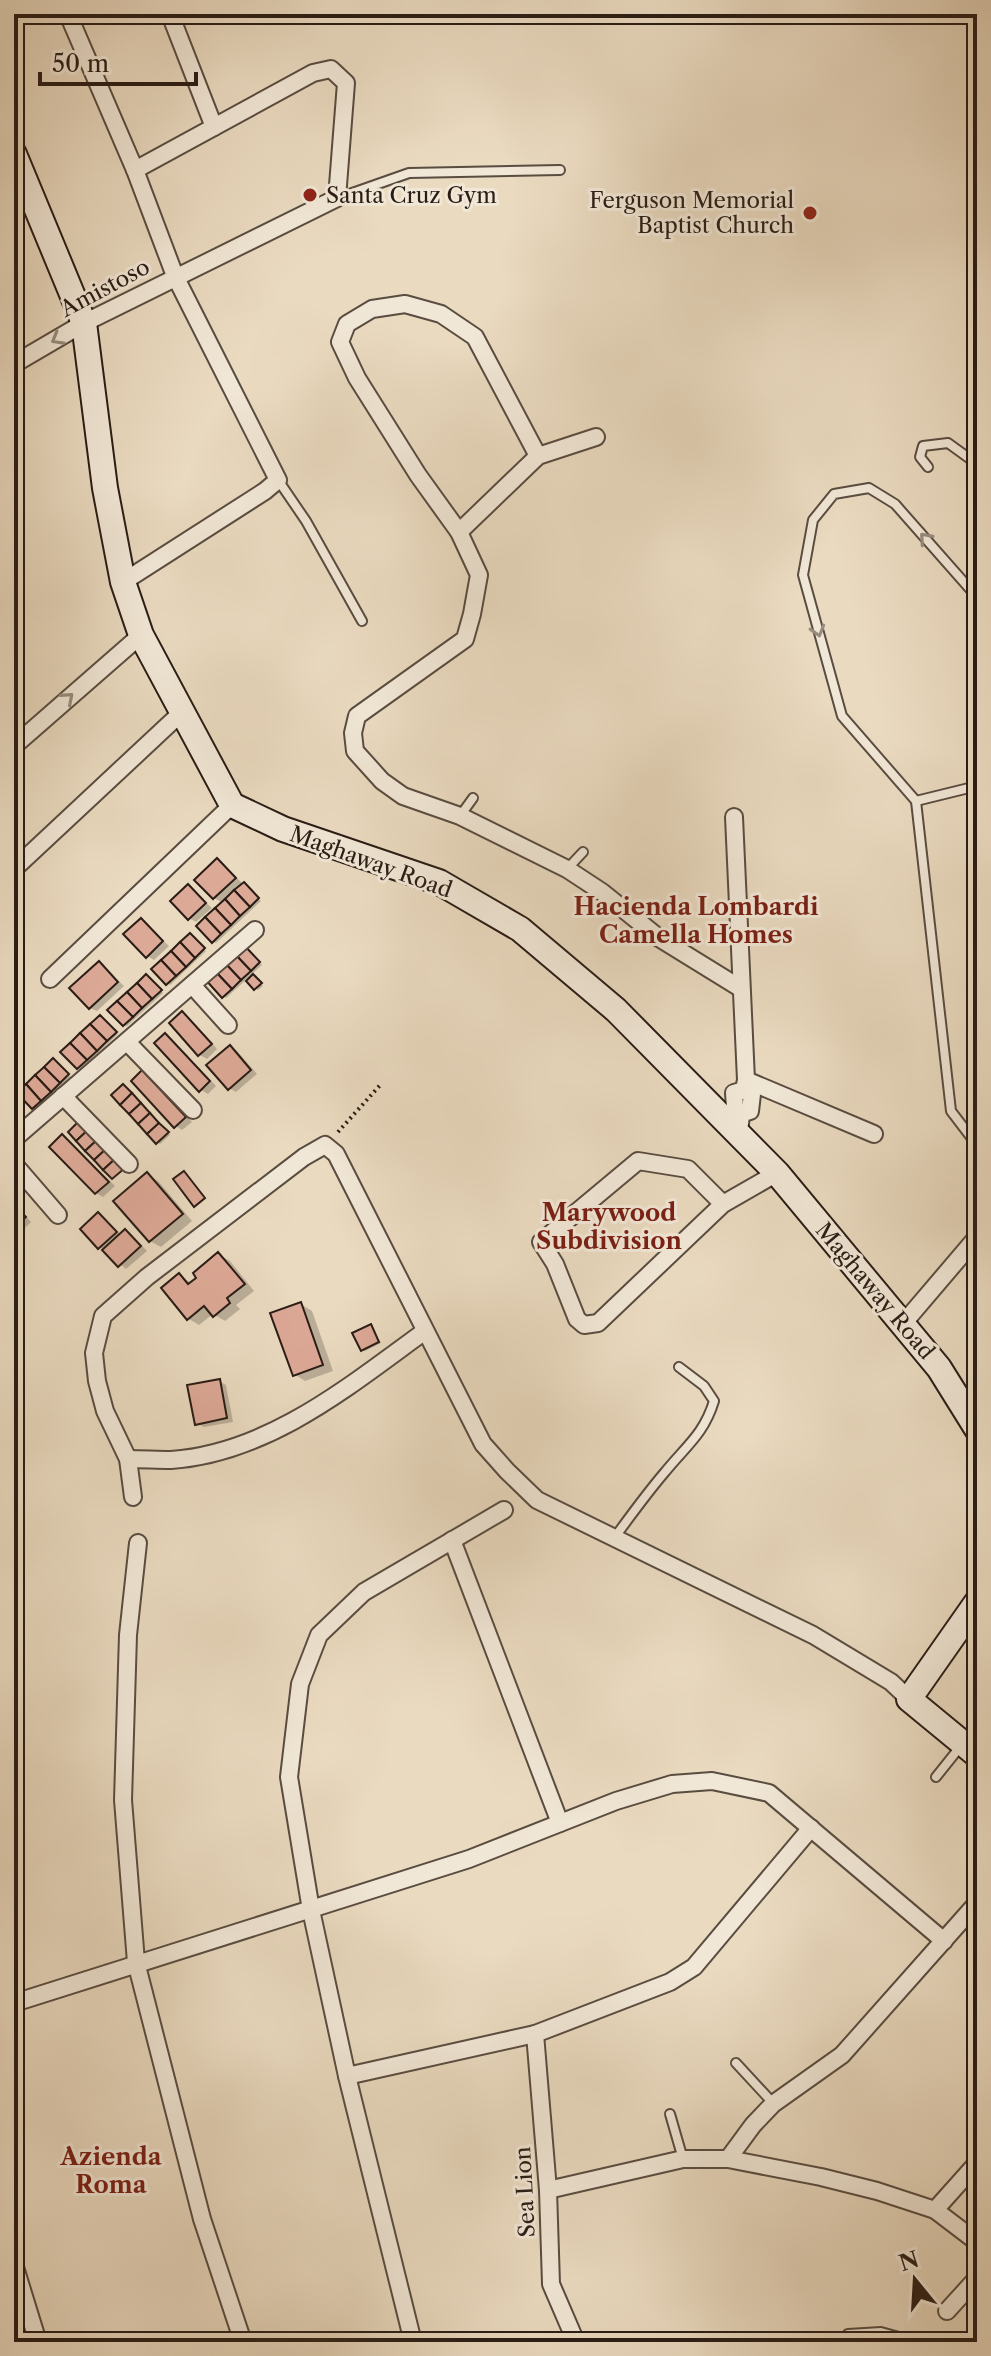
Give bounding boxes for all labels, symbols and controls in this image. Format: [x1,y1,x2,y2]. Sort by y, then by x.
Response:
scale bar [40,36,196,86]
text: 50 m [52,49,109,78]
place label: Santa Cruz Gym [326,182,497,209]
marker: Santa Cruz Gym [301,186,319,204]
place label: Ferguson Memorial Baptist Church [589,187,794,239]
marker: Ferguson Memorial Baptist Church [801,204,819,222]
street label: Amistoso [55,253,154,323]
one-way arrow [51,329,66,345]
one-way arrow [921,533,935,548]
one-way arrow [809,624,826,638]
one-way arrow [59,693,74,708]
street label: Maghaway Road [286,820,456,904]
district label: Hacienda Lombardi Camella Homes [573,892,819,949]
district label: Marywood Subdivision [536,1198,682,1255]
street label: Maghaway Road [810,1217,940,1365]
district label: Azienda Roma [59,2142,163,2199]
street label: Sea Lion [509,2146,541,2238]
north arrow [875,2240,955,2320]
text: N [896,2246,922,2277]

